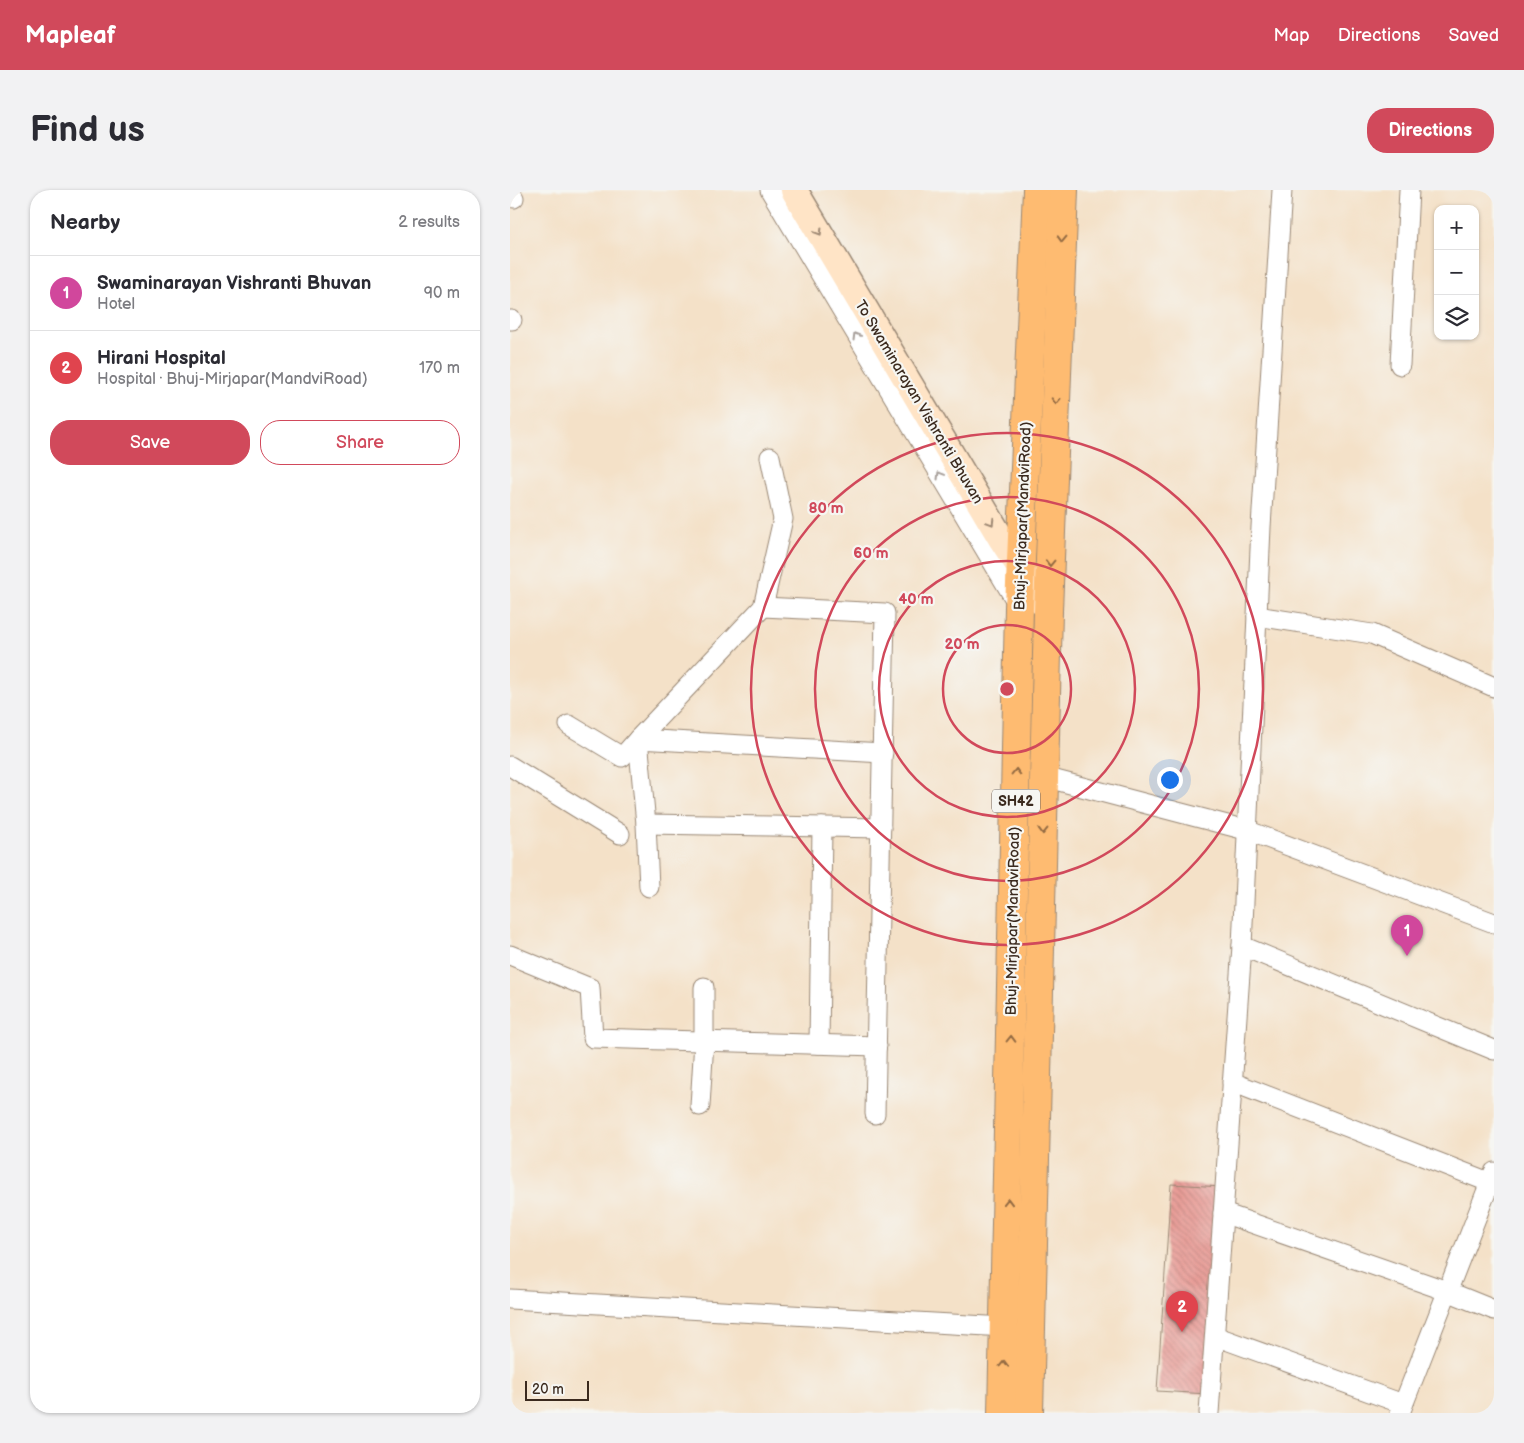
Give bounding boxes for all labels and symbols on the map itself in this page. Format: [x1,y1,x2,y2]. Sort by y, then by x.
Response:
one-way arrow [812,226,822,235]
one-way arrow [1057,235,1068,243]
street label: To Swaminarayan Vishranti Bhuvan [851,297,987,507]
one-way arrow [853,332,863,341]
one-way arrow [1051,398,1061,405]
street label: Bhuj-Mirjapar(MandviRoad) [1010,421,1036,611]
one-way arrow [937,472,947,481]
text: 80 m [808,499,844,518]
one-way arrow [985,517,995,526]
text: 60 m [853,544,889,563]
one-way arrow [1044,560,1055,568]
text: 40 m [898,590,934,609]
text: 20 m [945,635,980,654]
centre of rings [998,680,1016,698]
your location [1157,767,1183,793]
one-way arrow [1011,768,1021,776]
road number: SH42 [992,790,1040,812]
street label: Bhuj-Mirjapar(MandviRoad) [1002,826,1024,1016]
one-way arrow [1038,828,1048,835]
pin: 1 [1391,915,1423,956]
one-way arrow [1006,1035,1016,1043]
one-way arrow [1002,1198,1013,1206]
pin: 2 [1166,1291,1198,1332]
one-way arrow [998,1360,1009,1368]
scale bar [525,1378,589,1401]

